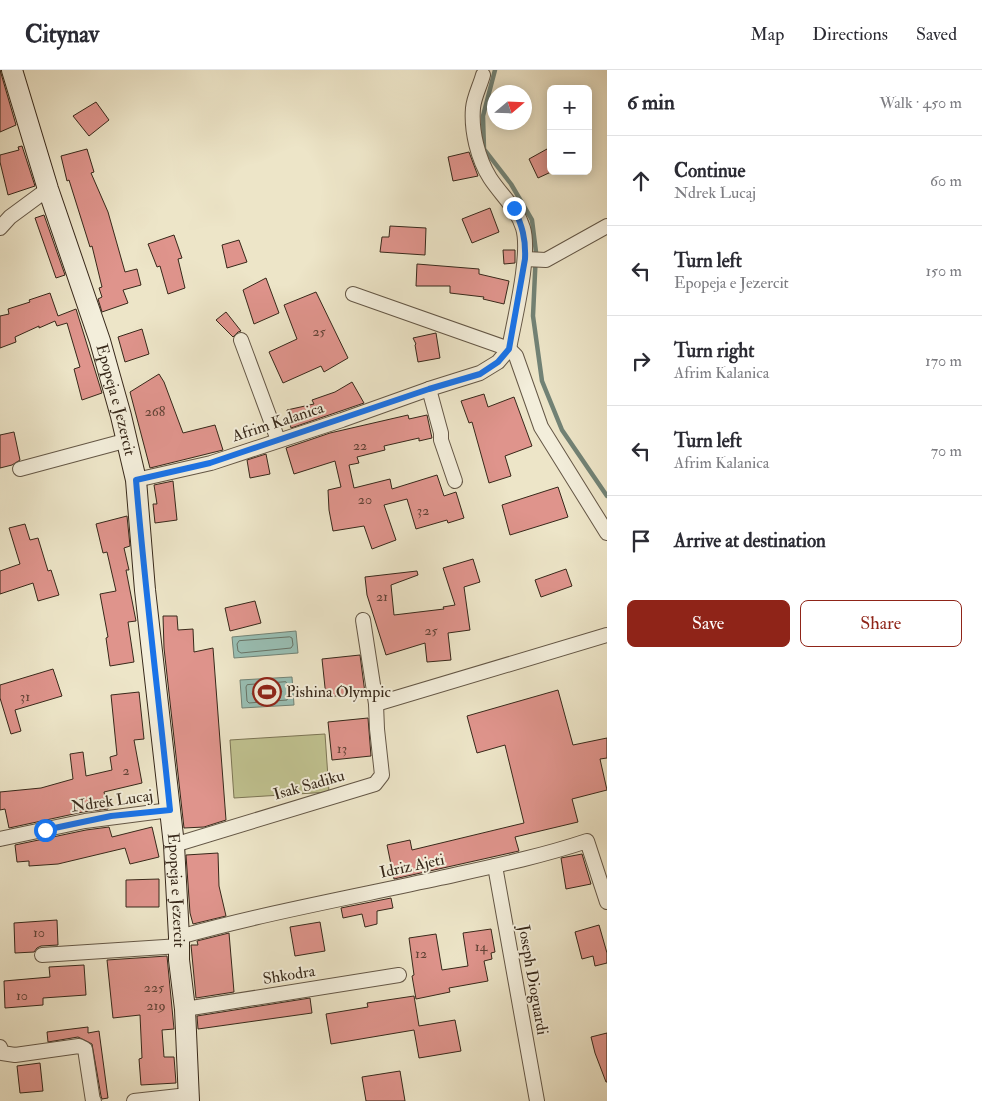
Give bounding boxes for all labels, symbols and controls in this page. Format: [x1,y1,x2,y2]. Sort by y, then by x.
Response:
text: Citynav [25,19,99,50]
text: Map [751,23,784,46]
text: Directions [812,23,888,46]
text: Saved [916,23,957,46]
north arrow [487,85,532,130]
map controls [547,85,592,175]
button: + [547,85,592,130]
text: 6 min [627,89,675,116]
text: Walk · 450 m [879,93,962,113]
button: − [547,130,592,175]
text: Continue [674,159,745,183]
icon: ahead [627,167,655,195]
text: 60 m [930,171,962,191]
text: Ndrek Lucaj [674,183,756,203]
route end [503,197,526,220]
text: Turn left [674,249,742,273]
icon: left [627,257,655,285]
text: 150 m [925,261,962,281]
text: Epopeja e Jezercit [674,273,789,293]
house number: 25 [312,323,326,340]
text: Turn right [674,339,754,363]
street label: Epopeja e Jezercit [91,342,140,458]
icon: right [627,347,655,375]
text: 170 m [925,351,962,371]
text: Afrim Kalanica [674,363,769,383]
street label: Afrim Kalanica [229,398,327,447]
house number: 268 [145,403,166,420]
text: Turn left [674,429,742,453]
house number: 22 [353,437,367,454]
icon: left [627,437,655,465]
text: 70 m [931,441,962,461]
text: Afrim Kalanica [674,453,769,473]
house number: 20 [358,491,372,508]
house number: 32 [417,502,429,519]
icon: arrive [627,527,655,555]
text: Arrive at destination [674,529,826,553]
house number: 21 [376,588,388,605]
button: Save [627,600,790,647]
button: Share [800,600,962,647]
house number: 25 [424,622,438,639]
sports icon: Pishina Olympic [252,677,282,707]
place label: Pishina Olympic [286,682,391,703]
house number: 31 [20,688,30,705]
house number: 13 [337,740,347,757]
house number: 2 [122,762,130,779]
street label: Isak Sadiku [271,765,347,805]
street label: Ndrek Lucaj [70,785,154,817]
route start [34,819,57,842]
street label: Epopeja e Jezercit [163,832,189,948]
street label: Idriz Ajeti [378,849,446,883]
street label: Joseph Dioguardi [512,922,553,1037]
house number: 10 [33,924,45,941]
house number: 14 [475,938,489,955]
house number: 12 [415,945,427,962]
street label: Shkodra [261,961,317,989]
house number: 225 [144,979,165,996]
house number: 10 [16,987,28,1004]
house number: 219 [146,997,166,1014]

